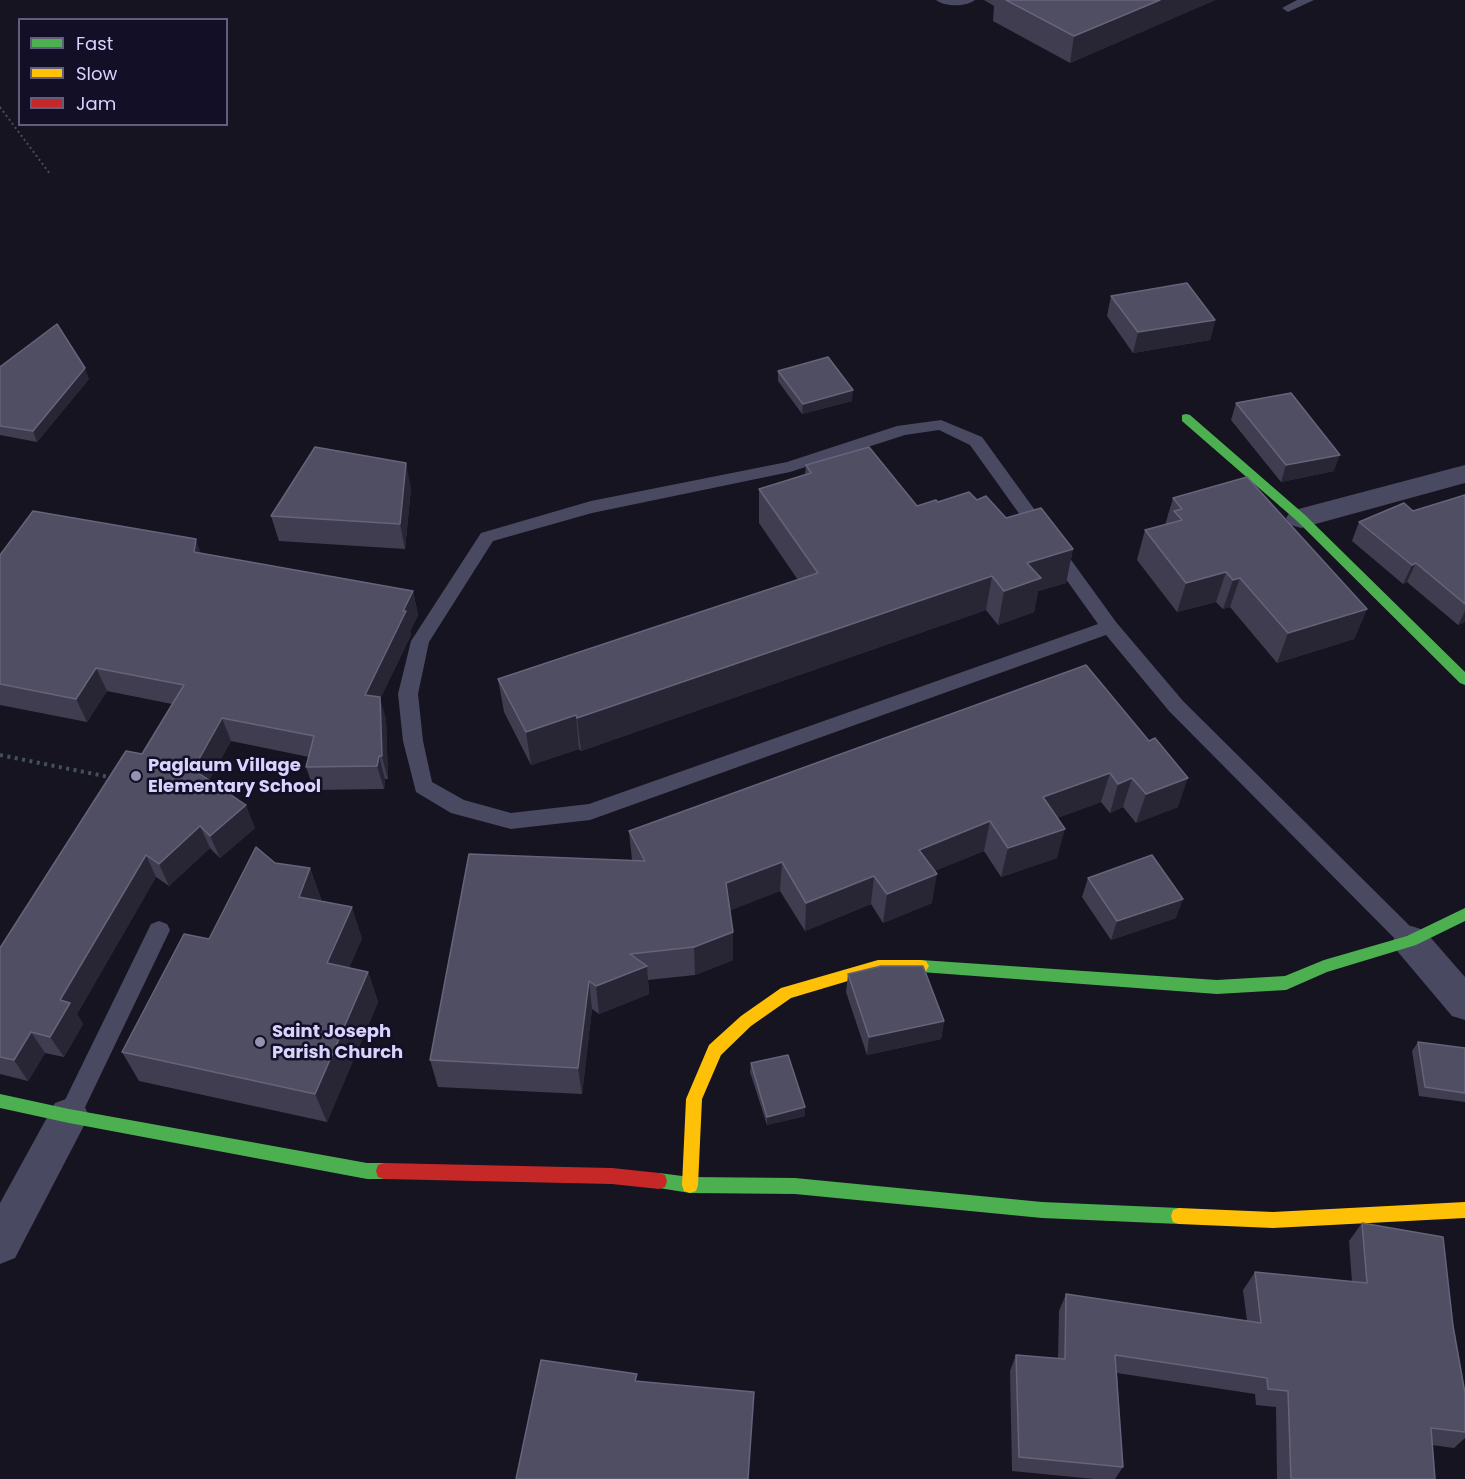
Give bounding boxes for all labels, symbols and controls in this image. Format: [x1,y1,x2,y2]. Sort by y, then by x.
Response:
legend [18,18,228,126]
text: Fast [76,31,113,56]
text: Slow [76,61,117,86]
text: Jam [76,91,116,116]
place label: Paglaum Village Elementary School [148,755,321,798]
marker: Paglaum Village Elementary School [129,769,143,783]
place label: Saint Joseph Parish Church [272,1021,403,1064]
marker: Saint Joseph Parish Church [253,1035,267,1049]

